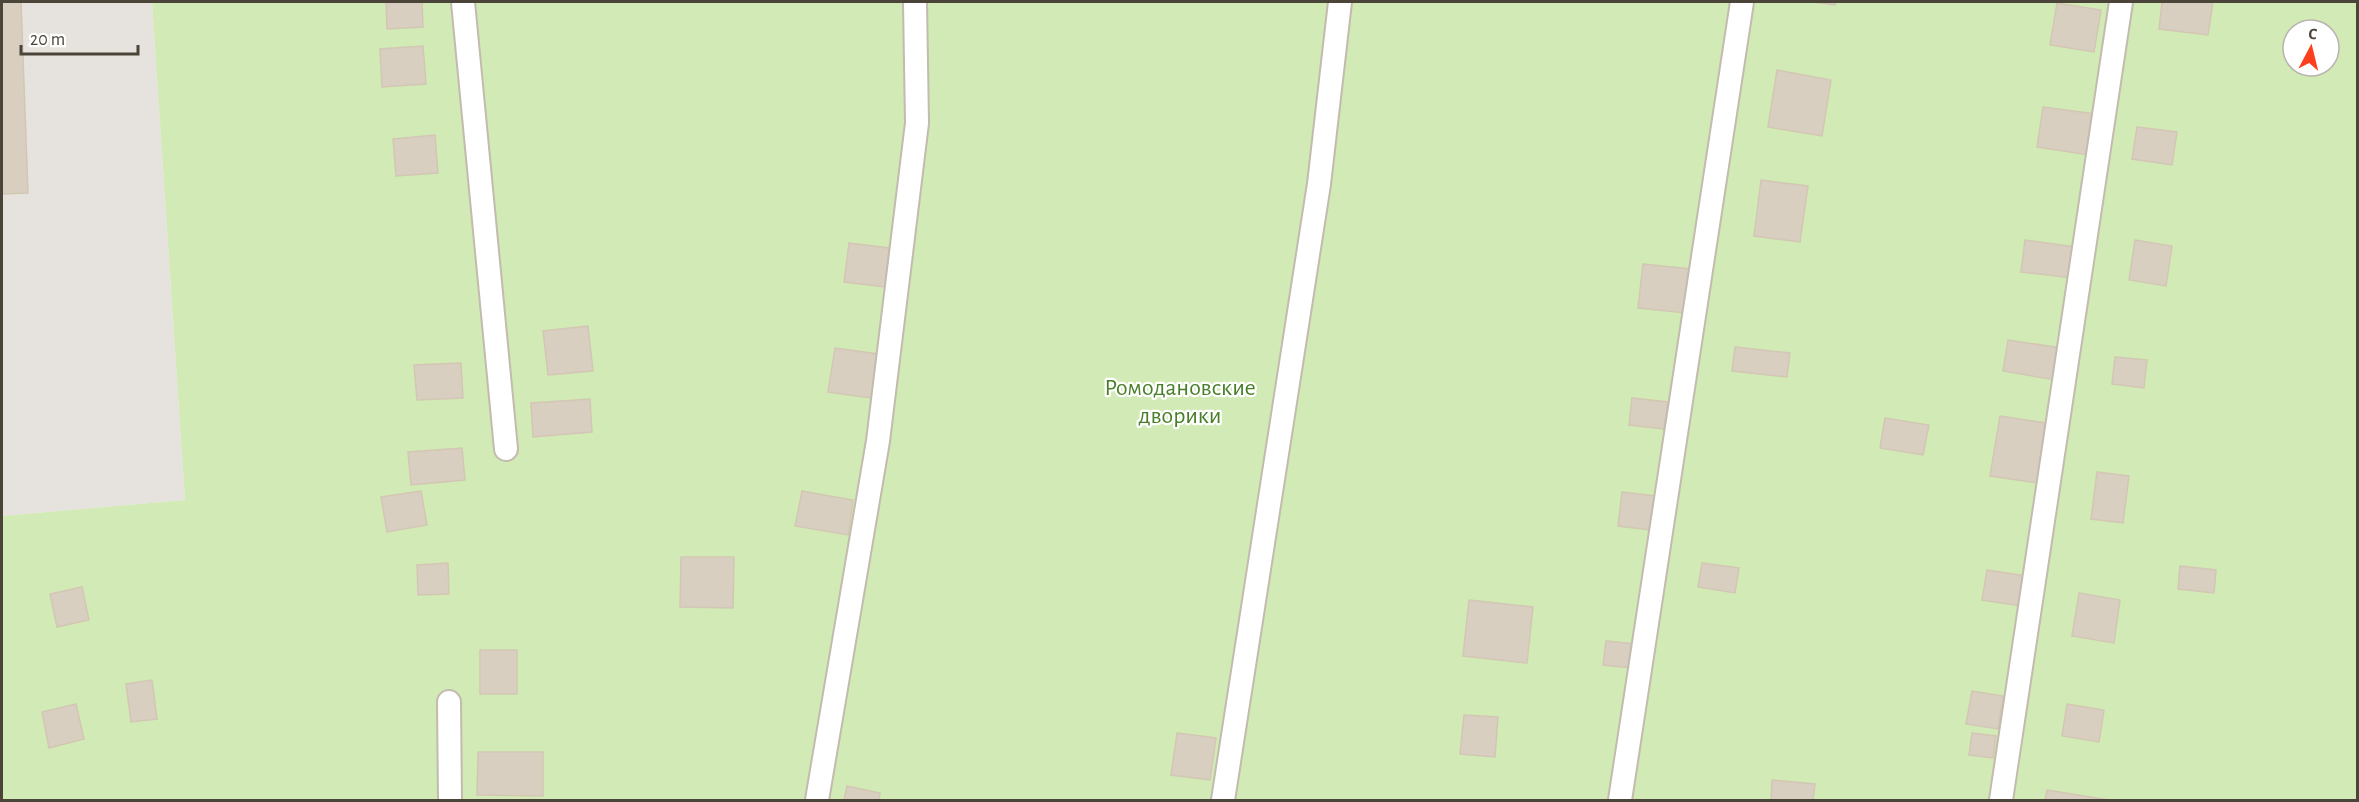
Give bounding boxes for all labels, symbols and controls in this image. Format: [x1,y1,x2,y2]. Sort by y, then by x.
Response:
scale bar [21,18,138,56]
north arrow [2281,18,2341,78]
text: С [2307,26,2318,43]
text: 20 m [30,31,65,49]
park label: Ромодановские дворики [1104,376,1256,428]

